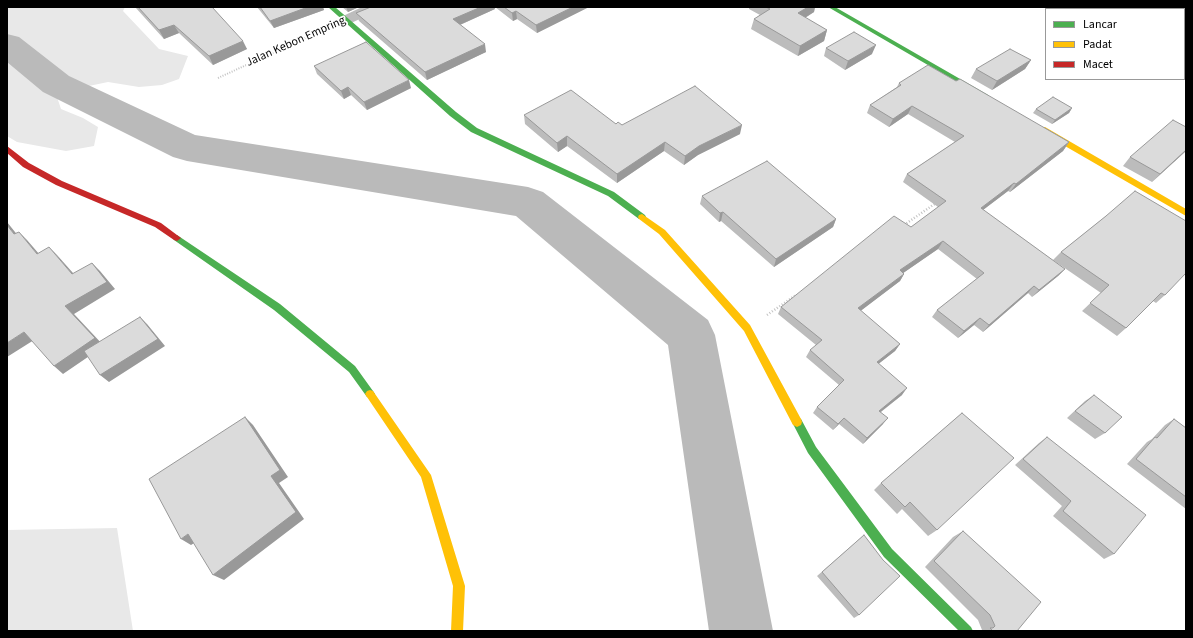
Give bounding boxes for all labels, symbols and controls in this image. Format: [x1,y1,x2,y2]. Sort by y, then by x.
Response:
legend [1045,8,1185,80]
street label: Jalan Kebon Empring [244,14,348,70]
text: Lancar [1083,16,1117,33]
text: Padat [1083,36,1112,53]
text: Macet [1083,56,1113,73]

